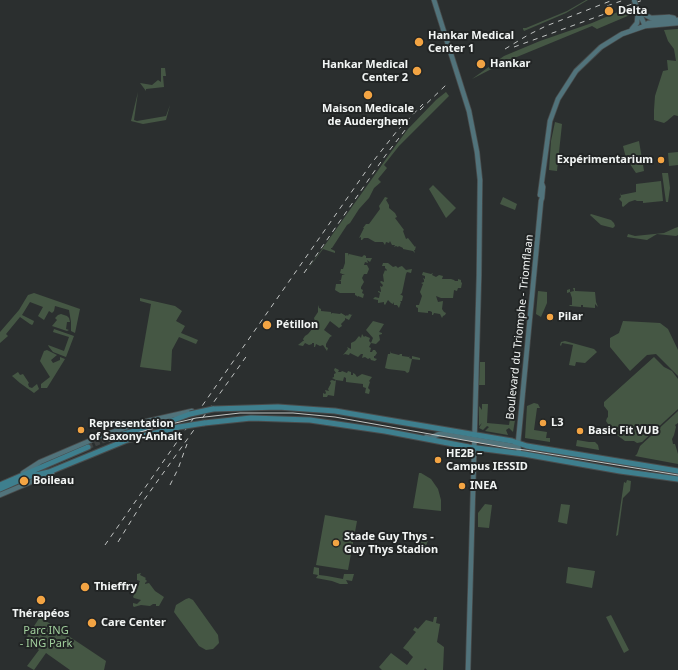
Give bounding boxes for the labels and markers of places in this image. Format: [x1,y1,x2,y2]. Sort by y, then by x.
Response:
place label: Delta [618,4,647,18]
marker: Delta [603,5,615,17]
place label: Hankar Medical Center 1 [428,29,514,55]
marker: Hankar Medical Center 1 [413,36,425,48]
place label: Hankar [490,57,530,71]
place label: Hankar Medical Center 2 [322,58,408,84]
marker: Hankar [475,58,487,70]
marker: Hankar Medical Center 2 [411,65,423,77]
marker: Maison Medicale de Auderghem [362,89,374,101]
place label: Maison Medicale de Auderghem [322,102,414,128]
place label: Expérimentarium [557,153,653,167]
marker: Expérimentarium [656,155,666,165]
place label: Pilar [558,310,583,324]
marker: Pilar [545,312,555,322]
place label: Pétillon [276,318,318,332]
marker: Pétillon [261,319,273,331]
place label: L3 [551,416,563,430]
place label: Representation of Saxony-Anhalt [89,417,182,443]
marker: L3 [538,418,548,428]
place label: Basic Fit VUB [588,424,659,438]
marker: Representation of Saxony-Anhalt [76,425,86,435]
marker: Basic Fit VUB [575,426,585,436]
place label: HE2B – Campus IESSID [446,447,528,473]
marker: HE2B – Campus IESSID [433,455,443,465]
place label: Boileau [33,474,74,488]
marker: Boileau [18,475,30,487]
place label: INEA [470,479,497,493]
marker: INEA [457,481,467,491]
place label: Stade Guy Thys - Guy Thys Stadion [344,530,438,556]
marker: Stade Guy Thys - Guy Thys Stadion [331,538,341,548]
place label: Thieffry [94,580,137,594]
marker: Thieffry [79,581,91,593]
marker: Thérapéos [35,594,47,606]
place label: Thérapéos [12,607,70,621]
place label: Care Center [101,616,166,630]
marker: Care Center [86,617,98,629]

